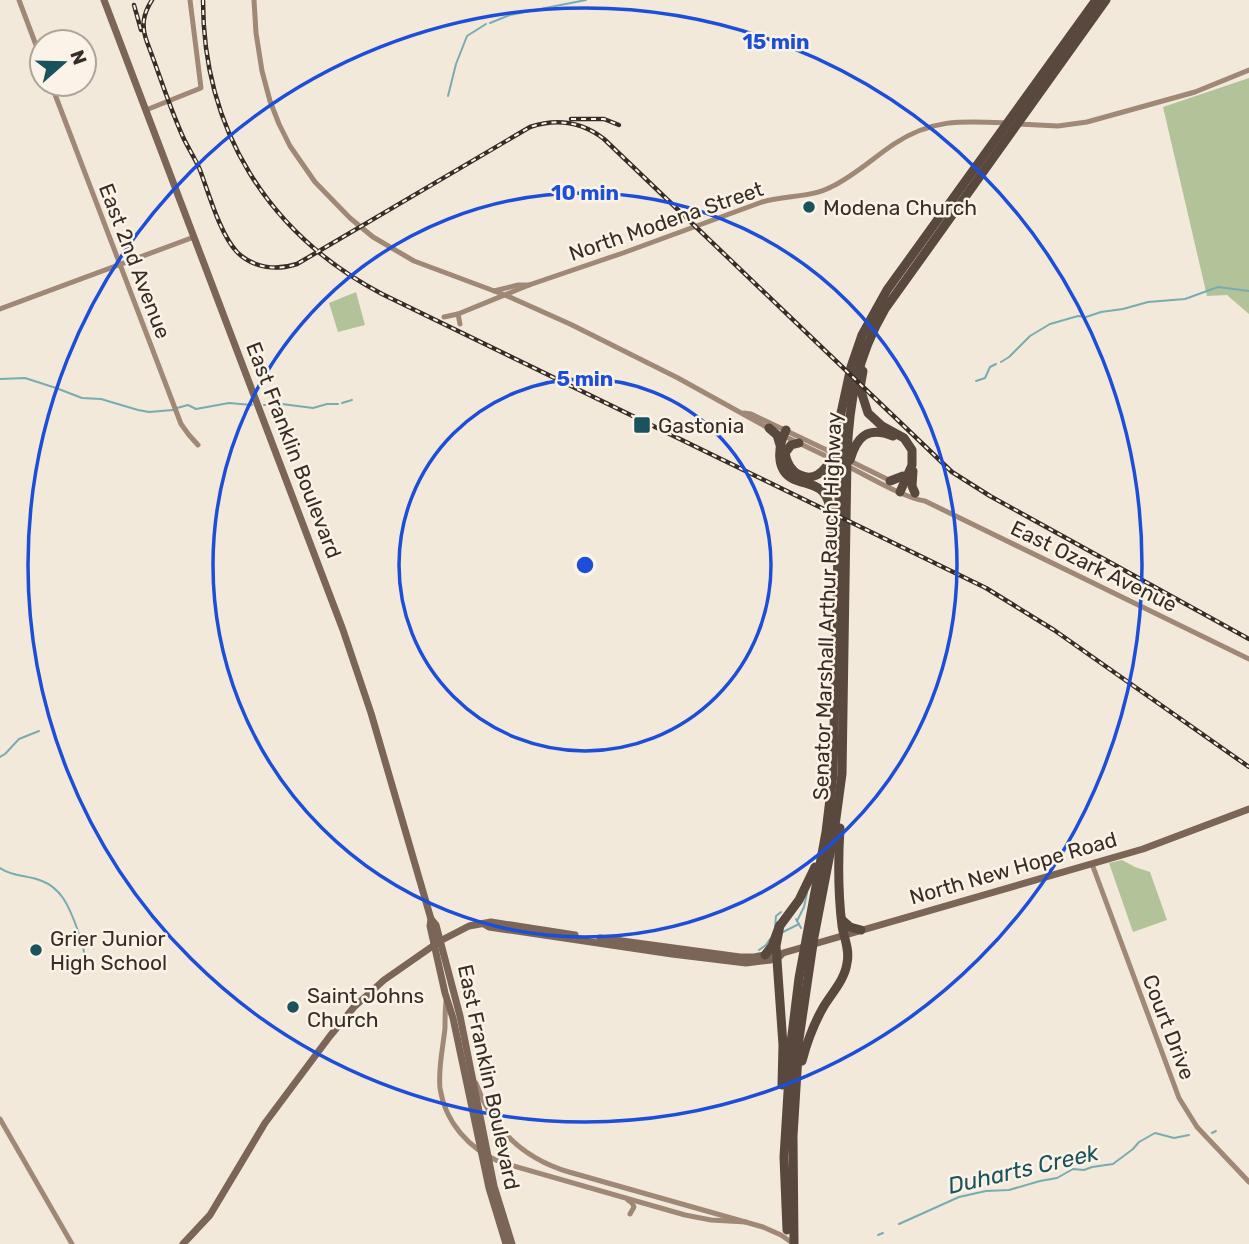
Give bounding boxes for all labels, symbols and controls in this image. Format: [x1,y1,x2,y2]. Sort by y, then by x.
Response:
north arrow [28,28,98,98]
text: 15 min [742,29,810,54]
text: N [65,47,92,68]
street label: North Modena Street [566,176,766,266]
street label: East 2nd Avenue [94,180,176,342]
text: 10 min [551,180,619,205]
place label: Modena Church [823,195,977,220]
marker: Modena Church [801,199,817,215]
street label: East Franklin Boulevard [241,338,347,562]
text: 5 min [557,366,613,391]
street label: Senator Marshall Arthur Rauch Highway [808,411,846,801]
place label: Gastonia [658,413,744,438]
marker: Gastonia [632,415,652,435]
street label: East Ozark Avenue [1007,515,1181,617]
centre of rings [573,553,597,577]
street label: North New Hope Road [906,826,1120,910]
place label: Grier Junior High School [50,926,167,975]
marker: Grier Junior High School [28,942,44,958]
street label: East Franklin Boulevard [453,962,525,1192]
street label: Court Drive [1138,971,1200,1083]
place label: Saint Johns Church [307,983,424,1032]
marker: Saint Johns Church [285,999,301,1015]
water label: Duharts Creek [945,1138,1102,1200]

